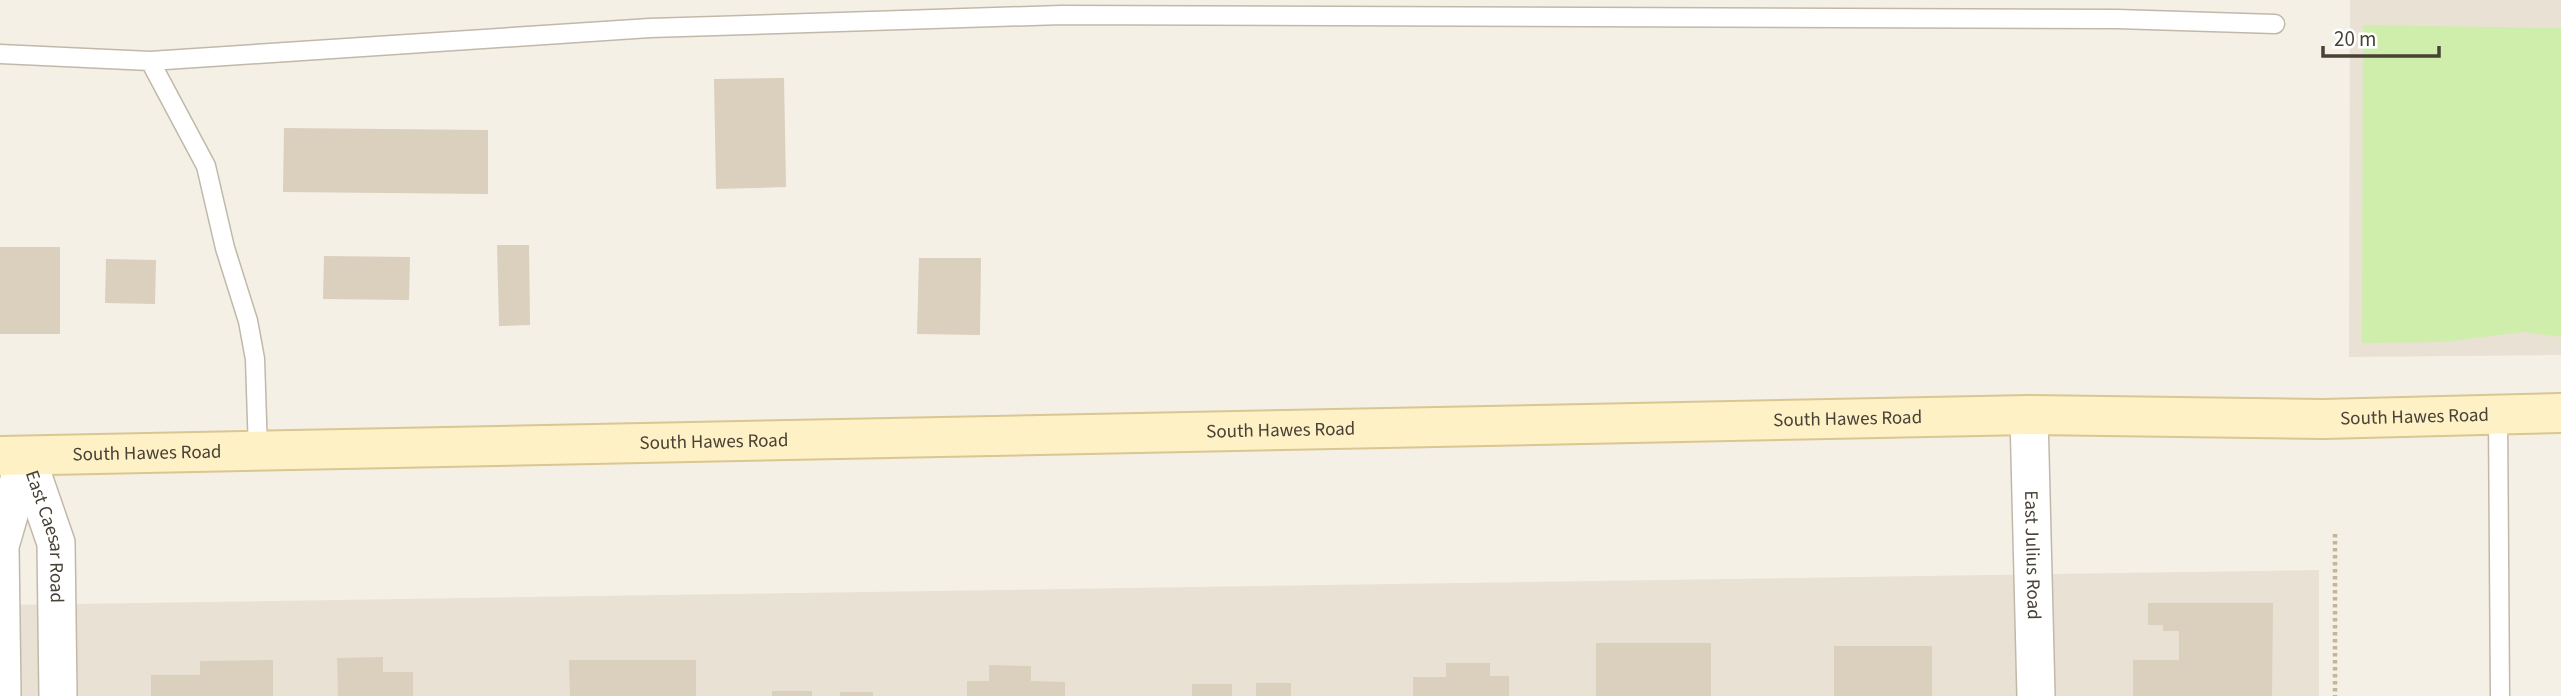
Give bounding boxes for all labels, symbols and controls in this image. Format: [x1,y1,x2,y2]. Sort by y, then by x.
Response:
scale bar [2323,14,2438,58]
text: 20 m [2334,24,2376,54]
street label: South Hawes Road [2340,401,2489,432]
street label: South Hawes Road [1773,404,1922,434]
street label: South Hawes Road [1206,415,1355,445]
street label: South Hawes Road [639,427,789,457]
street label: South Hawes Road [72,438,222,468]
street label: East Caesar Road [18,467,70,603]
street label: East Julius Road [2017,490,2048,620]

